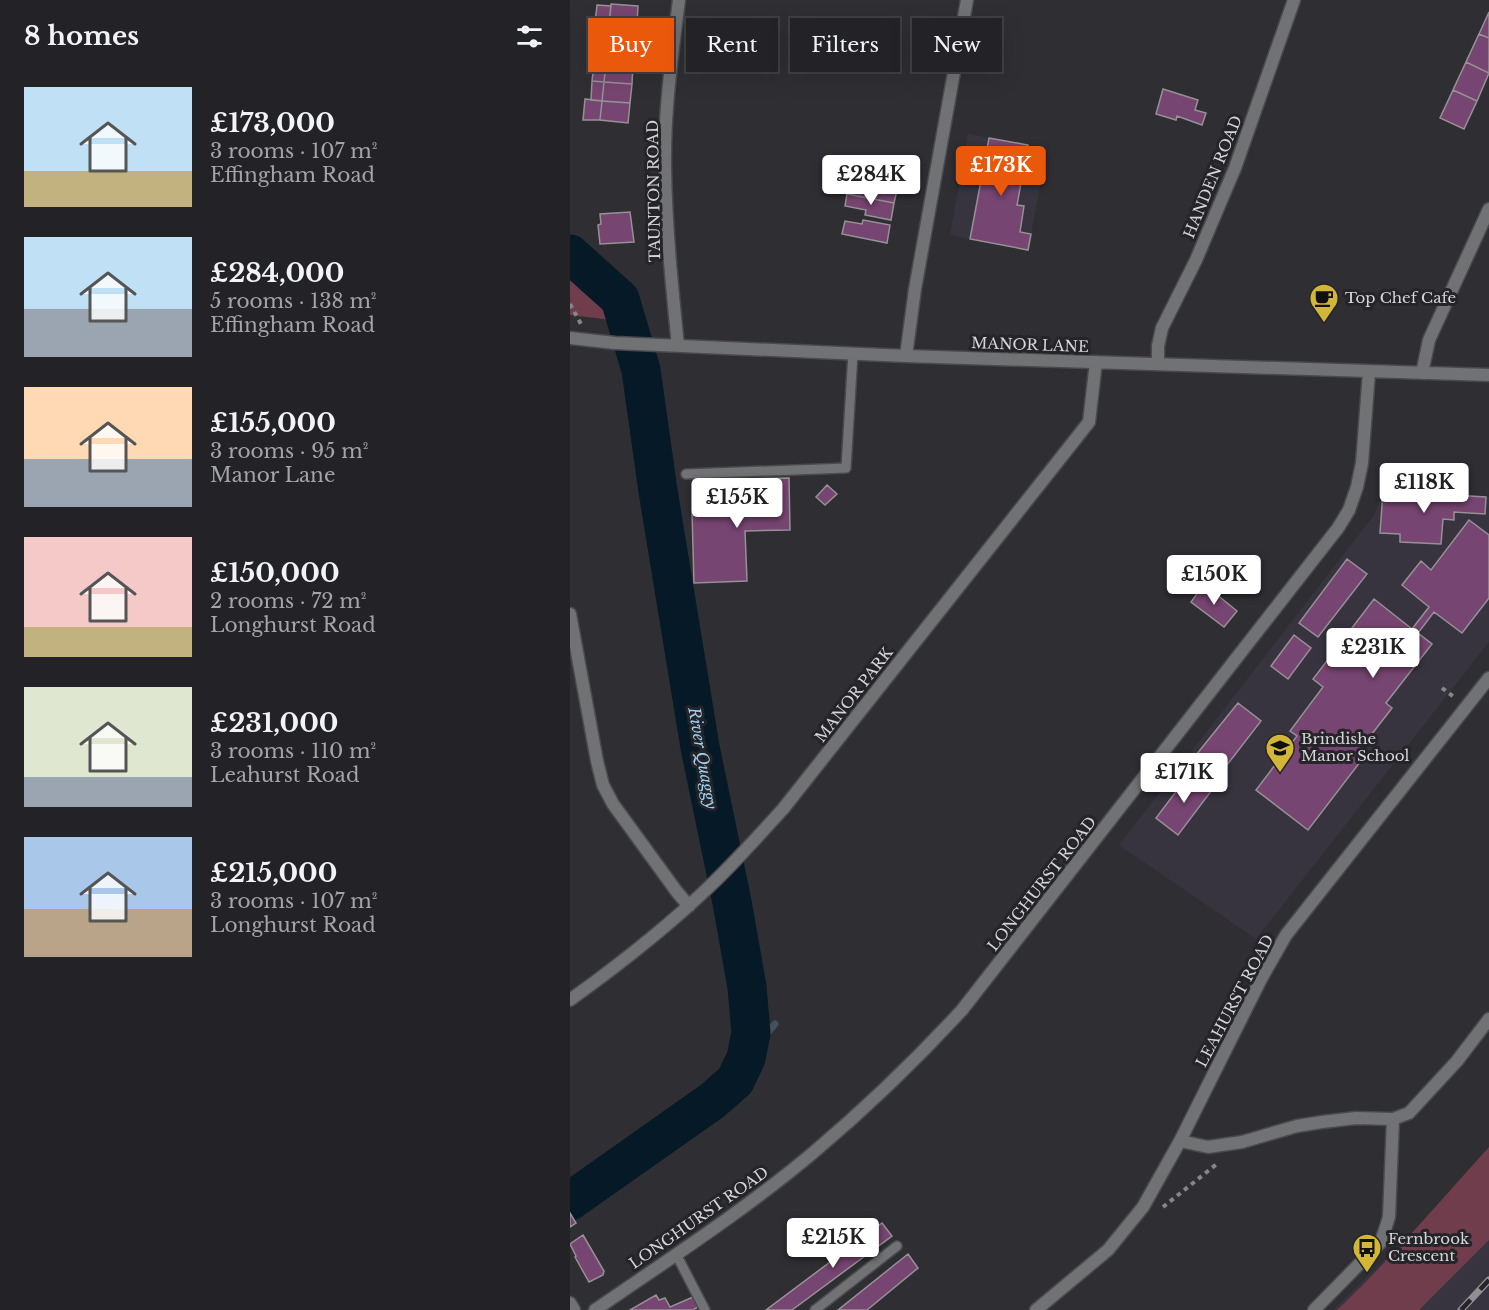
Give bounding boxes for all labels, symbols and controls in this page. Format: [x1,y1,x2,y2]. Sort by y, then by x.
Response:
chip: Buy [588,18,674,72]
chip: Rent [686,18,778,72]
chip: Filters [790,18,900,72]
chip: New [912,18,1002,72]
text: 8 homes [24,20,139,52]
icon: filters [513,20,546,53]
text: £173,000 [210,107,335,139]
icon: home [72,111,144,183]
street label: HANDEN ROAD [1179,113,1246,241]
street label: TAUNTON ROAD [643,120,664,262]
text: 3 rooms · 107 m² [210,139,377,163]
pin: £173K [959,146,1043,197]
text: £173K [970,153,1032,177]
pin: £284K [829,155,913,206]
text: £284K [836,162,906,186]
text: Effingham Road [210,163,375,187]
text: £284,000 [210,257,344,289]
icon: home [72,261,144,333]
cafe icon: Top Chef Cafe [1308,282,1340,324]
place label: Top Chef Cafe [1345,288,1456,307]
text: 5 rooms · 138 m² [210,289,377,313]
text: Effingham Road [210,313,375,337]
street label: MANOR LANE [971,333,1089,356]
text: £155,000 [210,407,336,439]
icon: home [72,411,144,483]
text: 3 rooms · 95 m² [210,439,368,463]
text: Manor Lane [210,463,335,487]
pin: £118K [1382,463,1466,514]
text: £118K [1394,470,1454,494]
pin: £155K [695,478,779,529]
text: £155K [705,485,769,509]
pin: £150K [1172,555,1256,606]
text: £150,000 [210,557,340,589]
icon: home [72,561,144,633]
text: £150K [1181,562,1247,586]
text: 2 rooms · 72 m² [210,589,367,613]
text: Longhurst Road [210,613,376,637]
pin: £231K [1331,628,1415,679]
text: £231K [1340,635,1406,659]
street label: MANOR PARK [811,643,897,746]
water label: River Quaggy [684,704,722,811]
text: £231,000 [210,707,338,739]
icon: home [72,711,144,783]
place label: Brindishe Manor School [1301,729,1410,765]
school or university icon: Brindishe Manor School [1264,732,1296,774]
text: 3 rooms · 110 m² [210,739,376,763]
pin: £171K [1142,753,1226,804]
text: £171K [1155,760,1213,784]
text: Leahurst Road [210,763,359,787]
street label: LONGHURST ROAD [983,813,1100,955]
text: £215,000 [210,857,337,889]
icon: home [72,861,144,933]
text: 3 rooms · 107 m² [210,889,377,913]
text: Longhurst Road [210,913,376,937]
street label: LEAHURST ROAD [1192,931,1278,1070]
street label: LONGHURST ROAD [626,1162,772,1273]
pin: £215K [791,1218,875,1269]
text: £215K [801,1225,865,1249]
place label: Fernbrook Crescent [1388,1229,1470,1265]
bus stop icon: Fernbrook Crescent [1351,1232,1383,1274]

